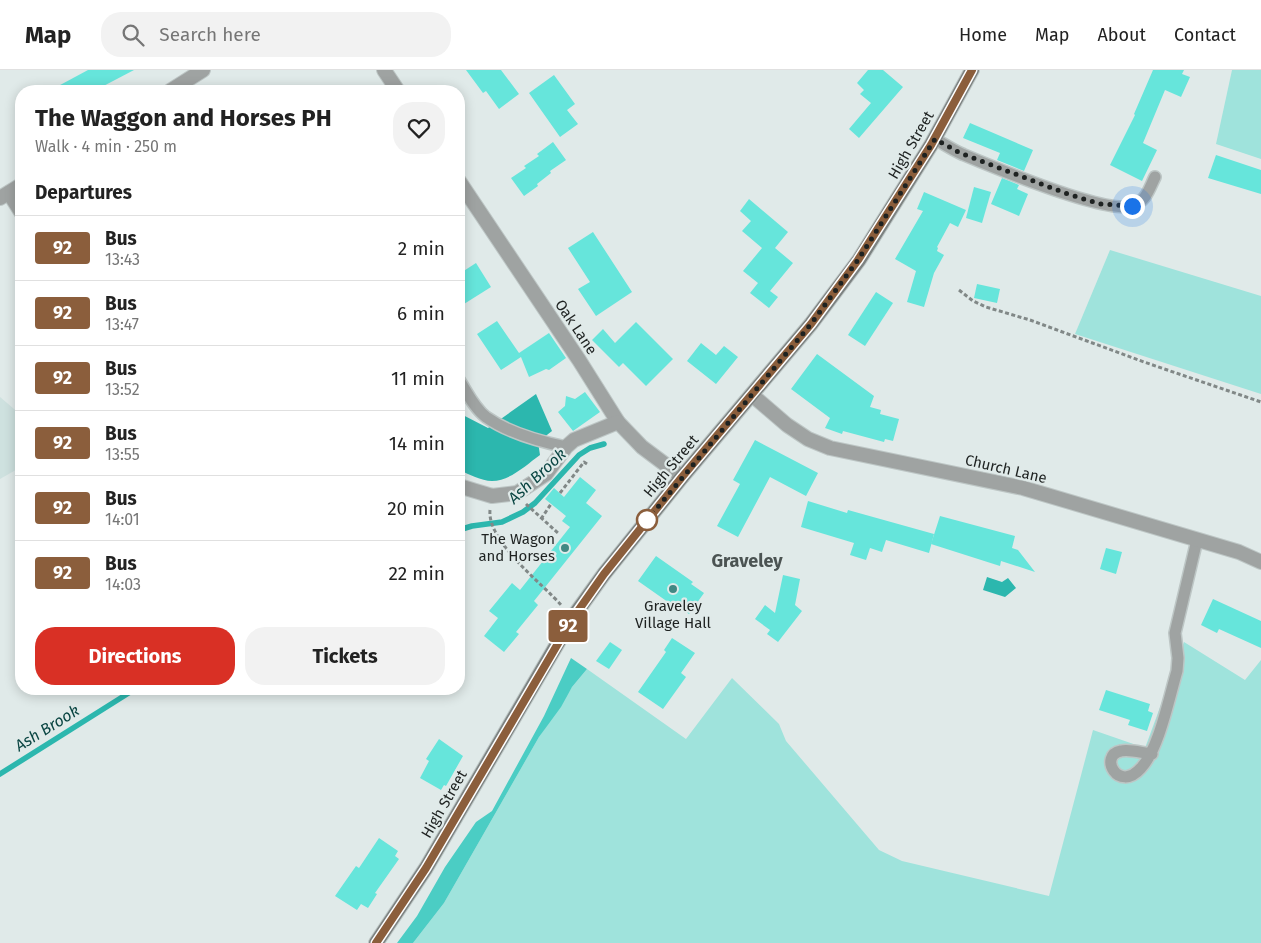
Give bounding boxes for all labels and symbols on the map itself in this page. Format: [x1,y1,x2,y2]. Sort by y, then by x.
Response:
street label: High Street [884,107,938,182]
your location [1120,194,1145,219]
street label: Oak Lane [551,296,601,358]
street label: High Street [640,431,703,501]
water label: Ash Brook [503,444,570,508]
street label: Church Lane [963,451,1049,487]
unlabelled marker [636,509,658,531]
place label: The Wagon and Horses [478,530,555,565]
marker: The Wagon and Horses [559,542,571,554]
district label: Graveley [711,550,783,572]
marker: Graveley Village Hall [667,583,679,595]
place label: Graveley Village Hall [635,597,712,632]
line badge: 92 [546,610,590,642]
water label: Ash Brook [10,701,83,756]
street label: High Street [417,766,471,841]

